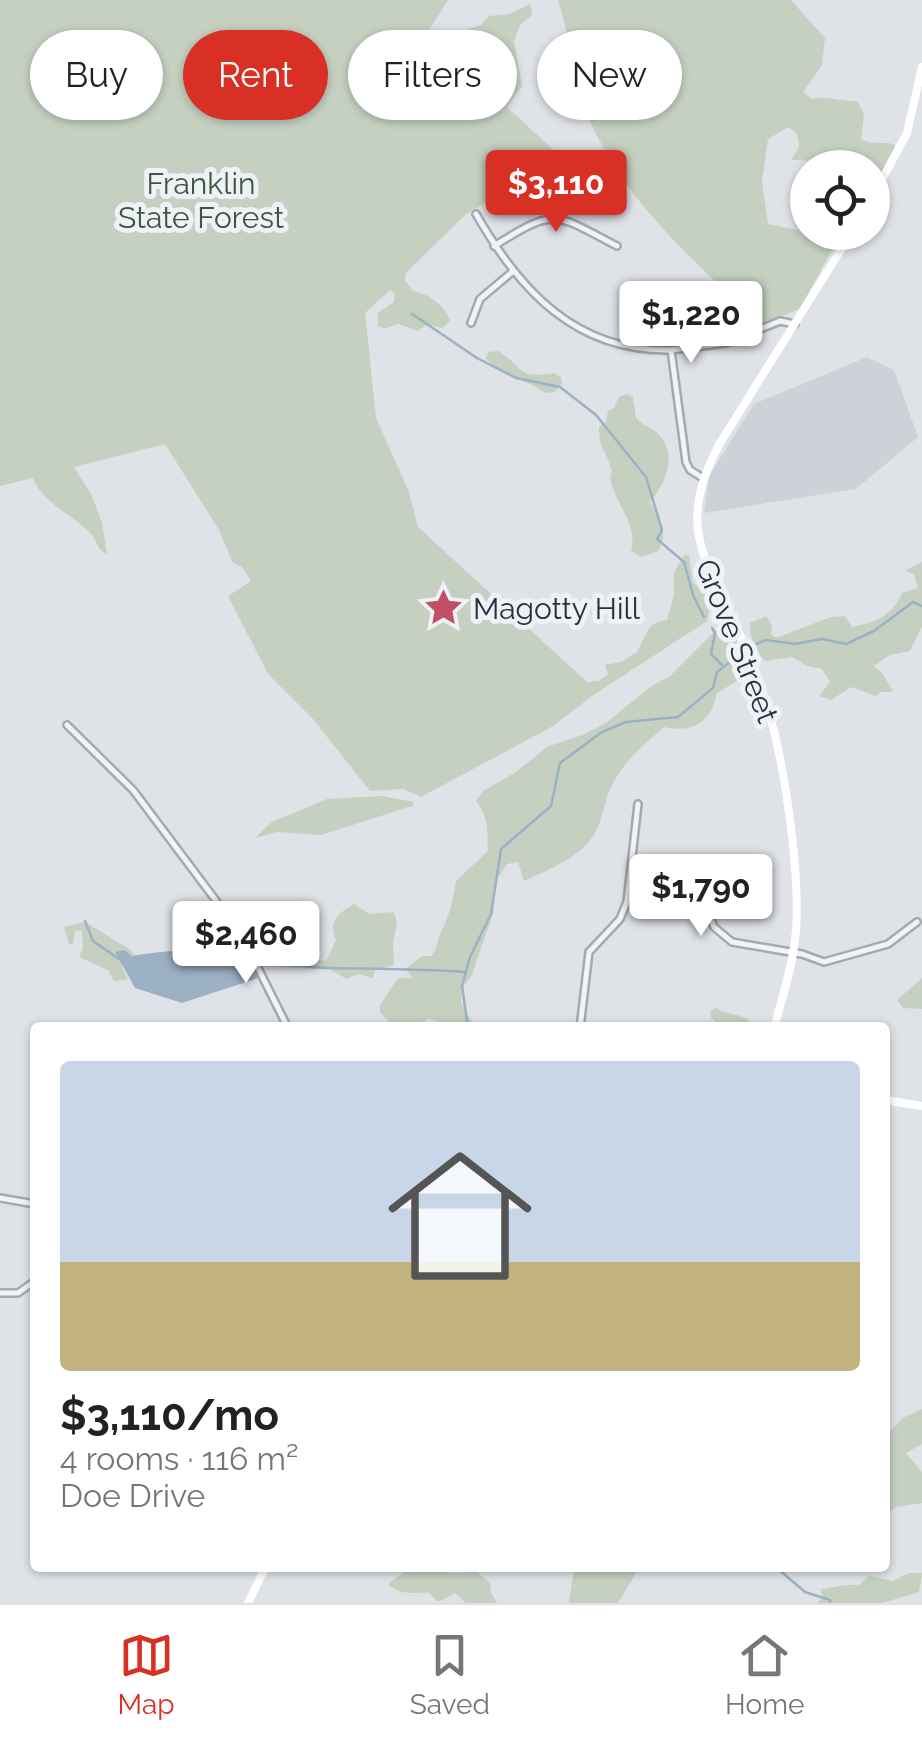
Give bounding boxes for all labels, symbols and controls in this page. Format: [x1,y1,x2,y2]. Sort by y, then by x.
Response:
chip: Buy [30,30,163,120]
chip: Rent [183,30,328,120]
chip: Filters [348,30,517,120]
chip: New [537,30,682,120]
pin: $3,110 [475,150,637,235]
map controls [790,150,890,250]
button: locate [790,150,890,250]
text: $3,110 [508,164,604,201]
park label: Franklin State Forest [118,166,284,235]
pin: $1,220 [610,281,772,366]
text: $1,220 [641,295,741,332]
street label: Grove Street [688,554,786,728]
place icon: Magotty Hill [422,587,464,629]
place label: Magotty Hill [473,591,641,626]
pin: $1,790 [620,854,782,939]
text: $1,790 [651,868,751,905]
pin: $2,460 [165,901,327,986]
text: $2,460 [194,915,298,952]
icon: home [370,1126,550,1306]
text: $3,110/mo [60,1391,279,1440]
text: 4 rooms · 116 m² [60,1440,298,1477]
text: Doe Drive [60,1477,205,1514]
tab: Map [118,1628,175,1721]
tab: Saved [410,1628,490,1721]
tab: Home [725,1628,804,1721]

